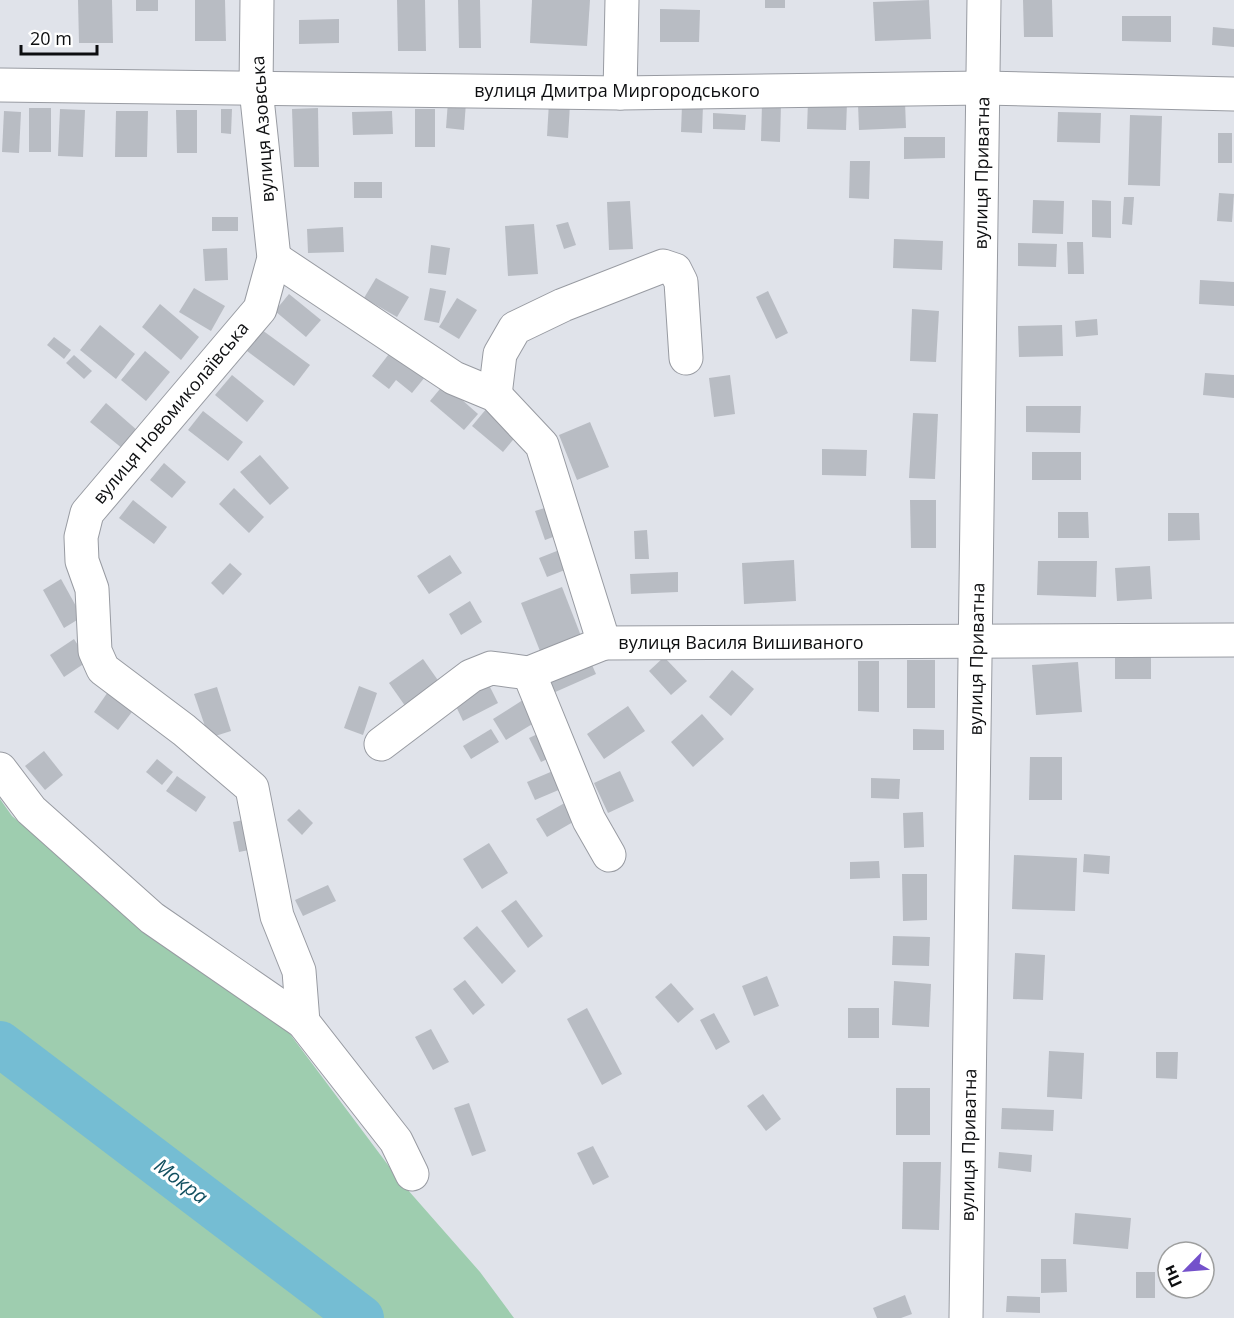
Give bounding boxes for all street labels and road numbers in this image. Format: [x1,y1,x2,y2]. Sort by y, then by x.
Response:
street label: вулиця Азовська [245,55,279,203]
street label: вулиця Дмитра Миргородського [474,78,760,102]
street label: вулиця Приватна [968,96,994,250]
street label: вулиця Новомиколаївська [87,316,254,508]
street label: вулиця Приватна [963,582,989,736]
street label: вулиця Василя Вишиваного [618,630,864,654]
street label: вулиця Приватна [955,1068,981,1222]

